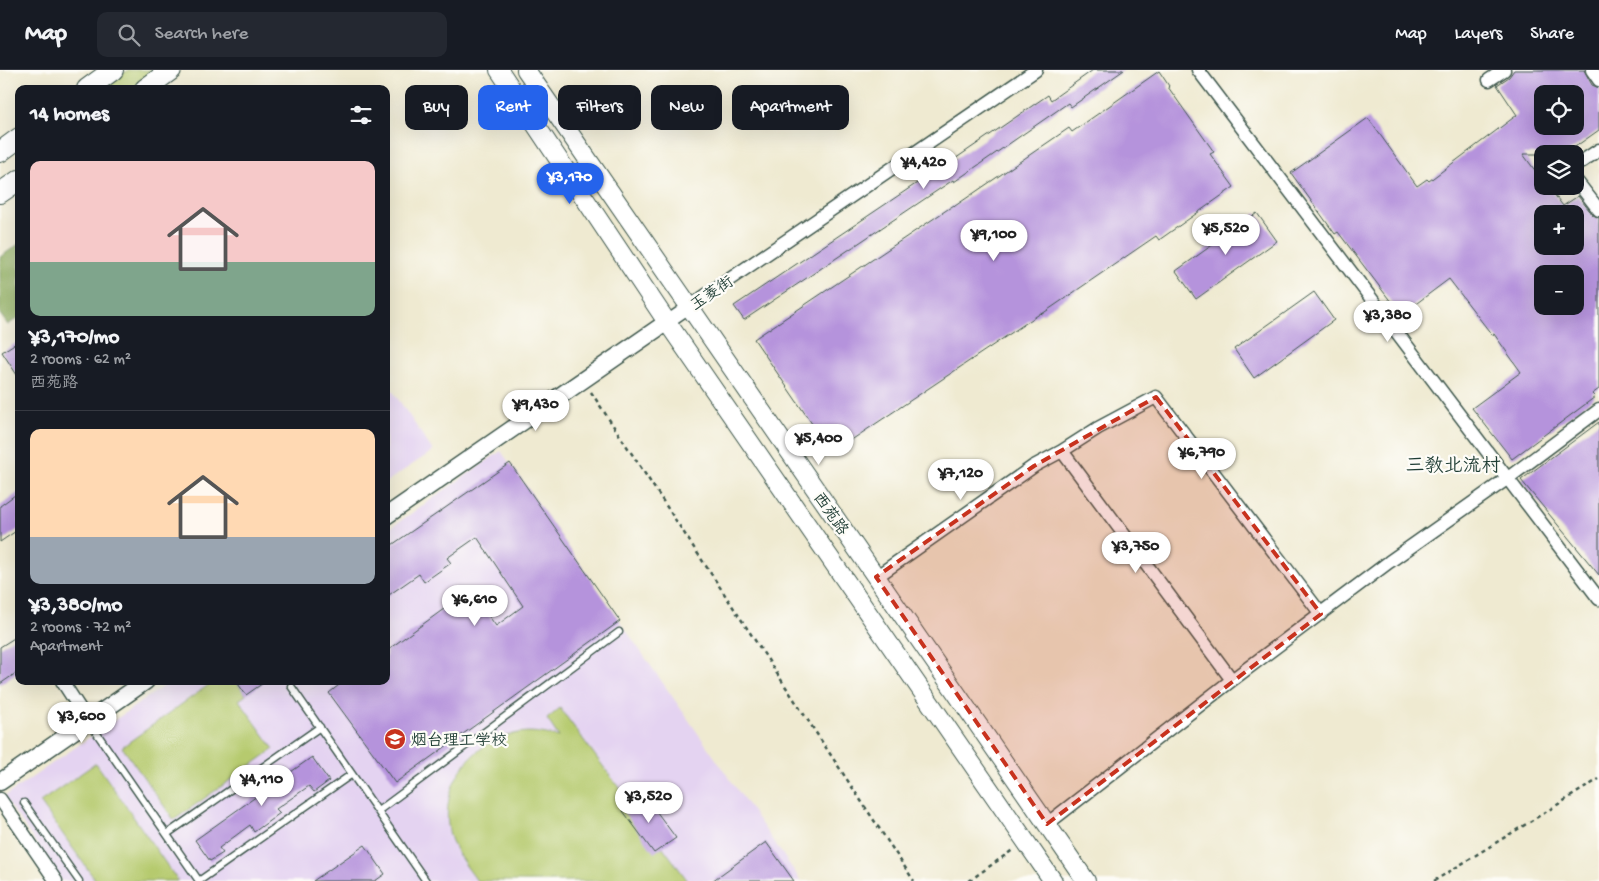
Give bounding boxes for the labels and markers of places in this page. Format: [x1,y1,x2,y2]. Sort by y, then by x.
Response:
pin: ¥4,420 [883,148,965,190]
pin: ¥3,170 [529,162,611,205]
pin: ¥5,520 [1185,214,1267,256]
pin: ¥9,100 [953,220,1035,262]
pin: ¥3,380 [1347,300,1429,343]
pin: ¥9,430 [495,390,577,432]
pin: ¥5,400 [778,424,860,466]
pin: ¥6,790 [1161,438,1243,480]
pin: ¥7,120 [920,458,1002,501]
pin: ¥3,750 [1095,532,1177,574]
pin: ¥6,610 [434,584,516,627]
pin: ¥3,600 [41,702,123,744]
school or university icon: 烟台理工学校 [383,727,407,751]
place label: 烟台理工学校 [411,731,507,752]
pin: ¥4,110 [221,764,303,807]
pin: ¥3,520 [608,782,690,824]

